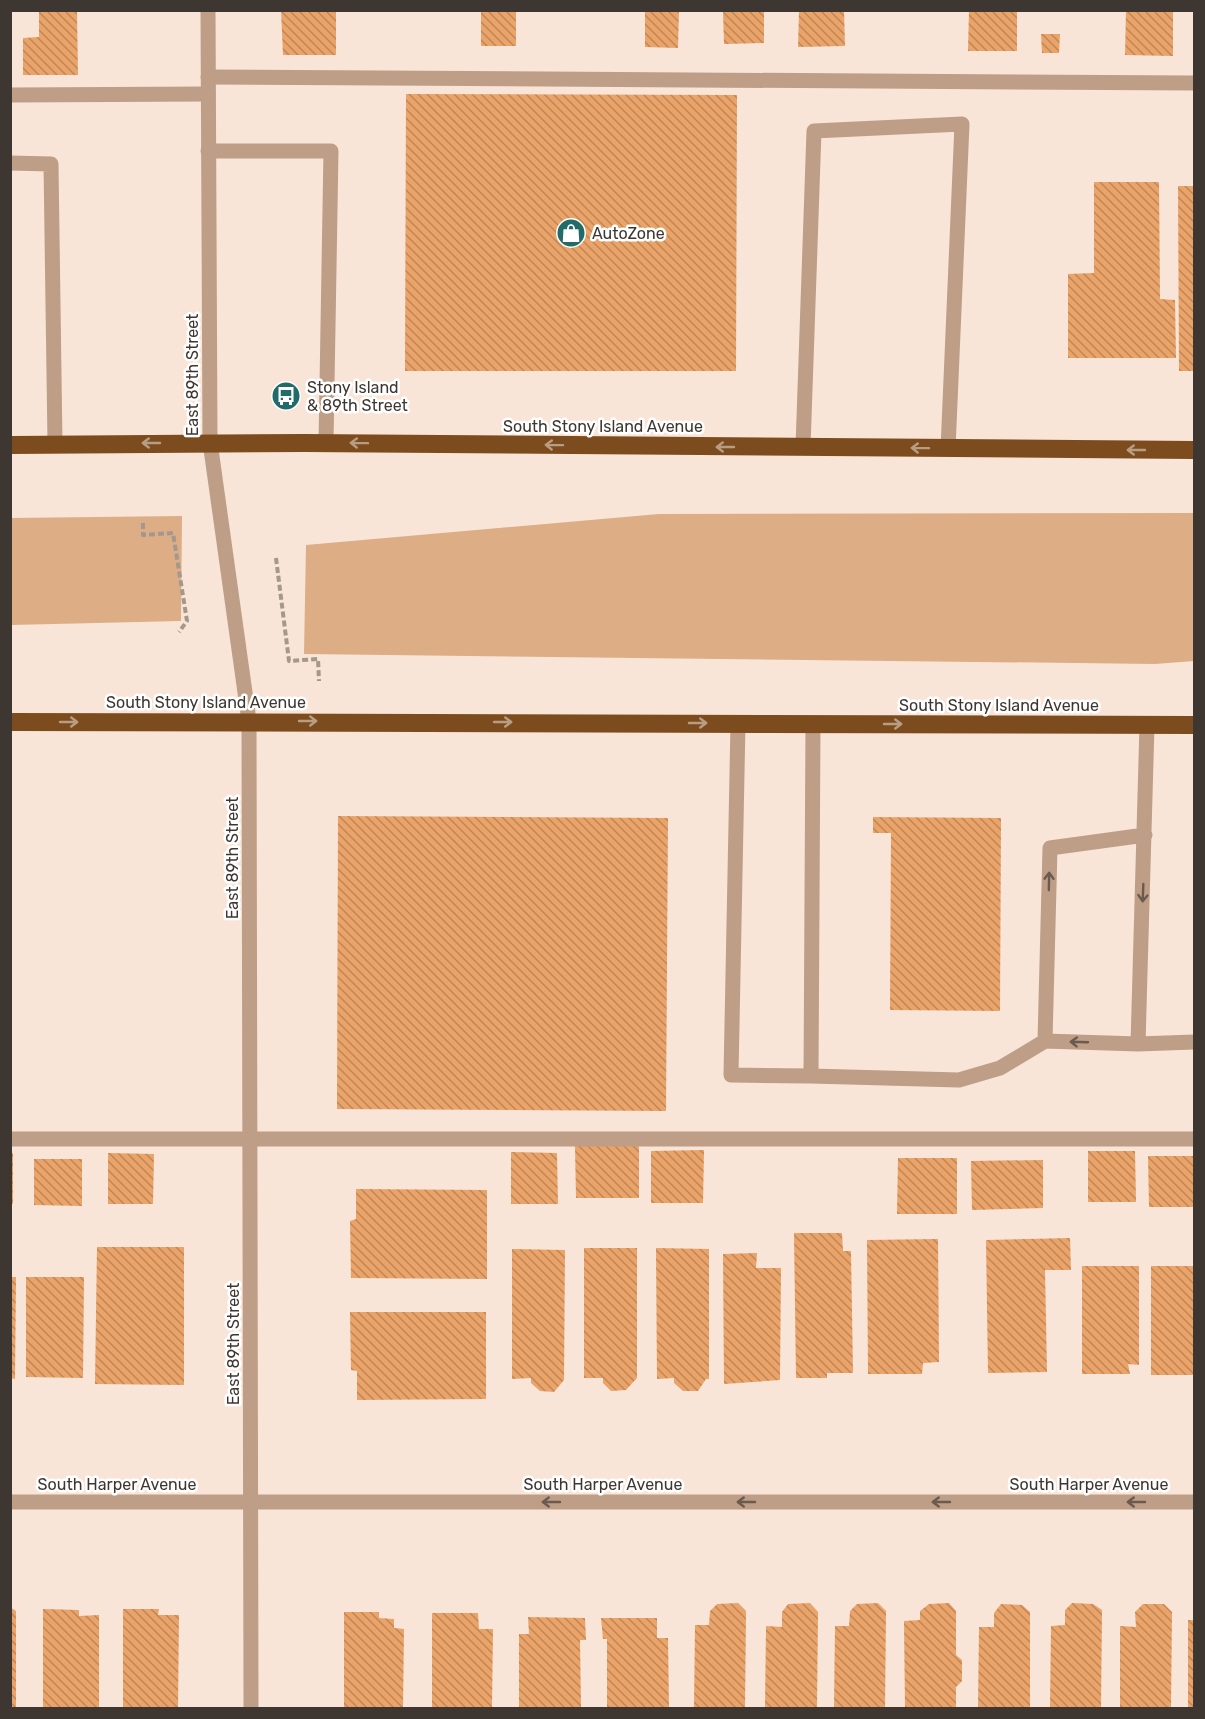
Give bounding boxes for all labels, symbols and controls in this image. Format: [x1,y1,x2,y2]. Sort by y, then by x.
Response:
shop icon: AutoZone [555,217,587,249]
place label: AutoZone [592,224,665,243]
street label: East 89th Street [183,314,202,436]
place label: Stony Island & 89th Street [307,378,408,415]
bus stop icon: Stony Island & 89th Street [270,380,302,412]
street label: South Stony Island Avenue [503,417,703,436]
one-way arrow [142,437,162,449]
one-way arrow [349,438,369,449]
one-way arrow [544,439,564,451]
one-way arrow [716,441,736,453]
one-way arrow [911,442,931,454]
one-way arrow [1127,444,1147,456]
street label: South Stony Island Avenue [106,693,306,712]
street label: South Stony Island Avenue [899,696,1099,715]
one-way arrow [297,715,317,727]
one-way arrow [58,716,78,728]
one-way arrow [492,716,512,728]
one-way arrow [687,717,707,729]
one-way arrow [882,718,902,730]
street label: East 89th Street [223,797,242,919]
one-way arrow [1043,871,1055,891]
one-way arrow [1137,883,1148,903]
one-way arrow [1070,1036,1090,1048]
street label: East 89th Street [224,1283,243,1405]
street label: South Harper Avenue [38,1475,196,1494]
street label: South Harper Avenue [524,1475,682,1494]
street label: South Harper Avenue [1010,1475,1168,1494]
one-way arrow [542,1496,562,1508]
one-way arrow [737,1496,757,1508]
one-way arrow [932,1496,952,1508]
one-way arrow [1127,1496,1147,1508]

